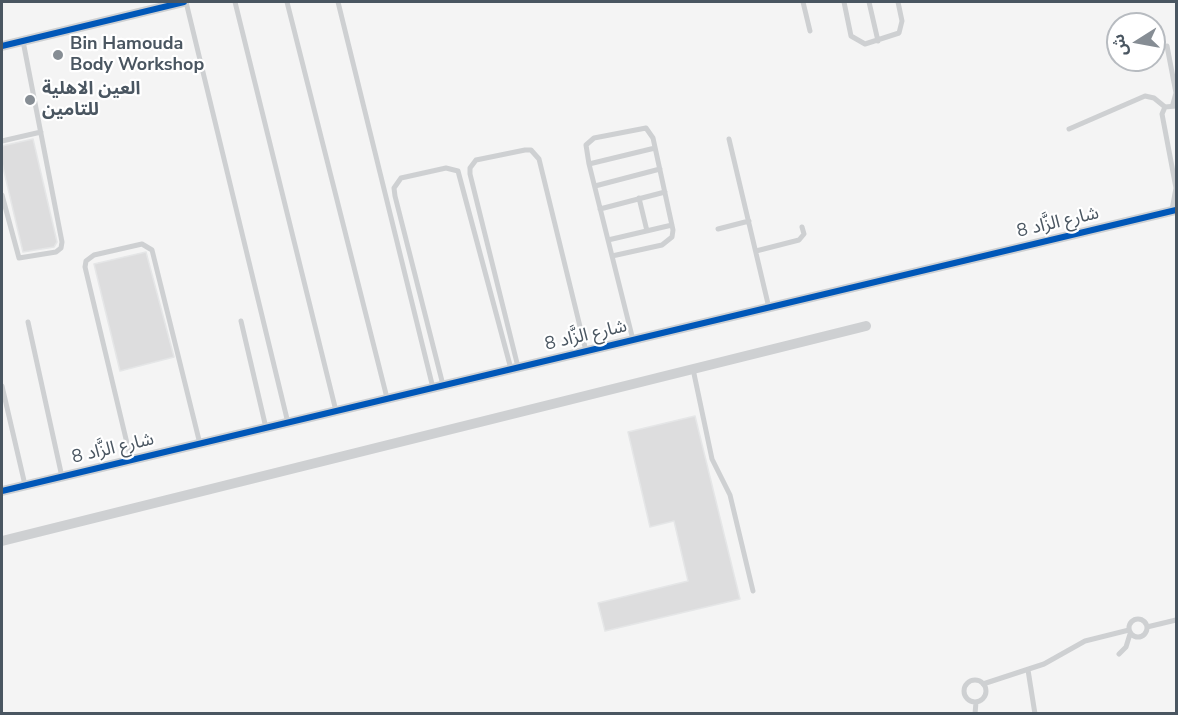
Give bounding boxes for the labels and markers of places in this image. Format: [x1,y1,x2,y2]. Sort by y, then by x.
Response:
place label: Bin Hamouda Body Workshop [70,34,204,76]
marker: Bin Hamouda Body Workshop [51,48,65,62]
place label: العين الاهلية للتامين [42,79,140,122]
marker: العين الاهلية للتامين [23,93,37,107]

